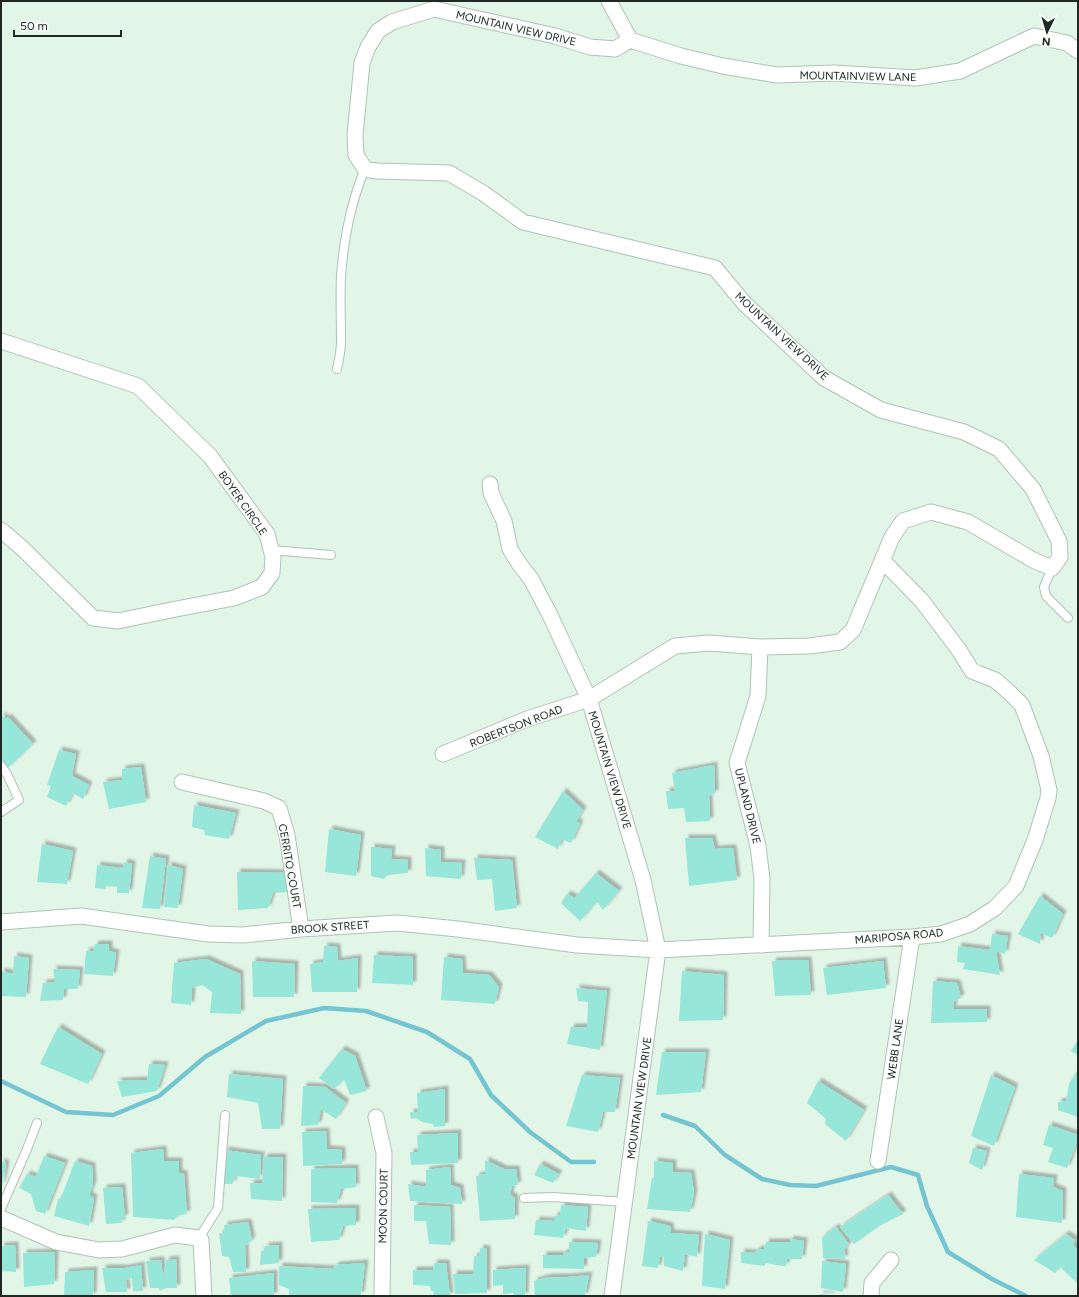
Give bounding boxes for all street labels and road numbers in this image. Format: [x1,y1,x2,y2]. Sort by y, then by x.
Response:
street label: MOUNTAIN VIEW DRIVE [454,8,577,49]
street label: MOUNTAINVIEW LANE [799,69,917,84]
street label: MOUNTAIN VIEW DRIVE [732,290,831,383]
street label: BOYER CIRCLE [216,468,270,538]
street label: ROBERTSON ROAD [468,703,565,750]
street label: MOUNTAIN VIEW DRIVE [585,709,634,831]
street label: UPLAND DRIVE [732,767,763,845]
street label: CERRITO COURT [276,823,303,909]
street label: BROOK STREET [290,918,370,937]
street label: MARIPOSA ROAD [854,926,944,947]
street label: WEBB LANE [885,1018,906,1080]
street label: MOUNTAIN VIEW DRIVE [624,1036,654,1160]
street label: MOON COURT [376,1169,391,1244]

